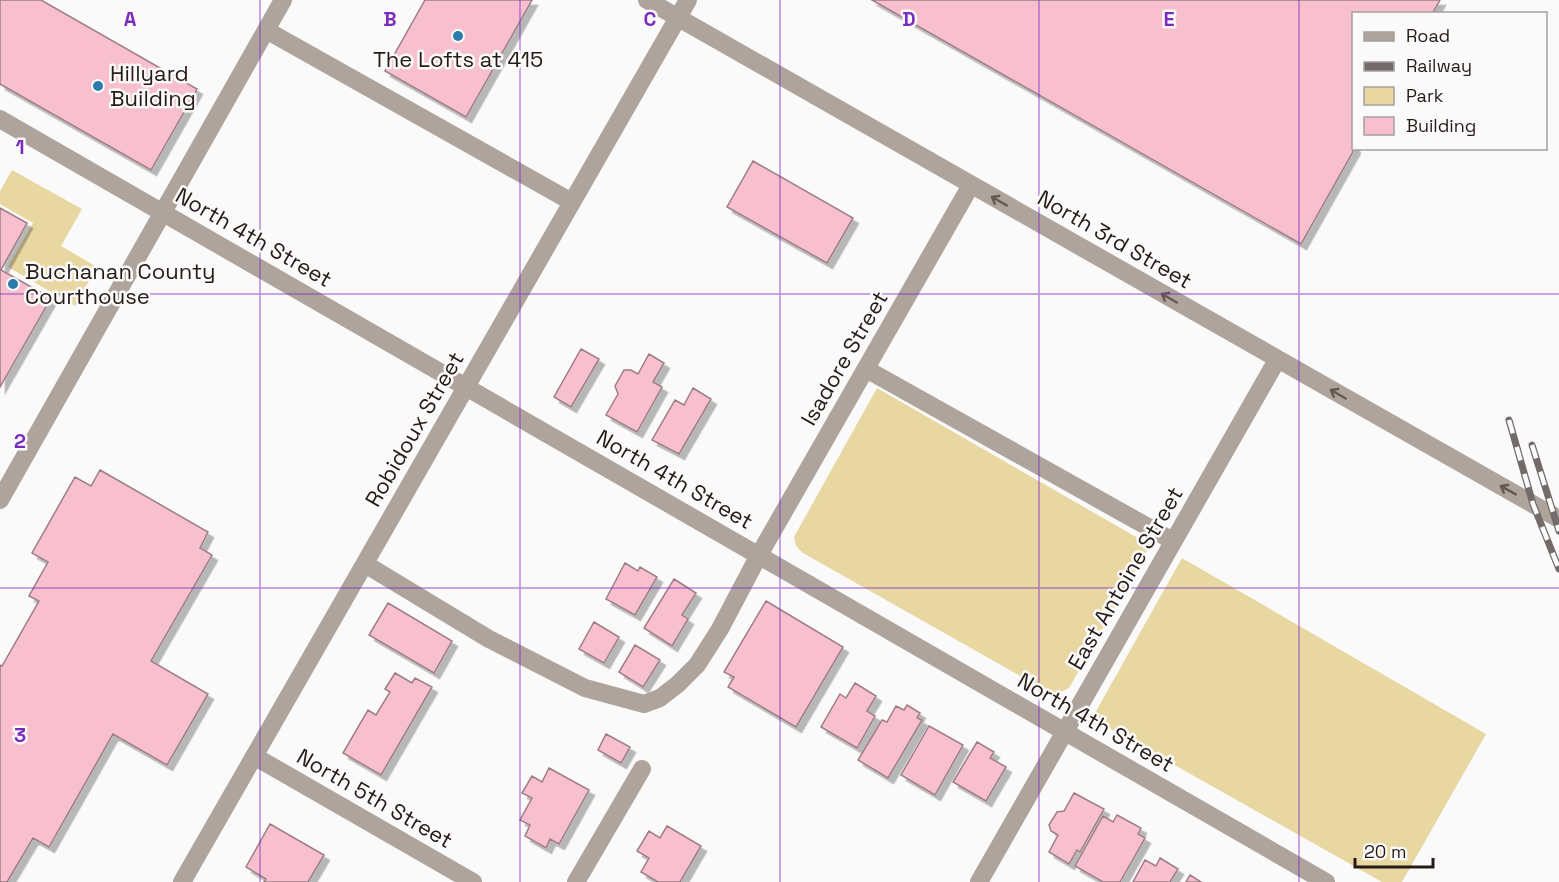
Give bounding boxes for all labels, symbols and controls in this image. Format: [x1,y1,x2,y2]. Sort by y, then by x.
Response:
text: A [124,6,137,32]
text: B [383,6,397,32]
text: C [644,6,657,32]
text: D [902,6,916,32]
text: E [1163,6,1175,32]
legend [1352,12,1547,150]
text: Road [1406,24,1450,47]
marker: The Lofts at 415 [451,29,465,43]
place label: The Lofts at 415 [373,45,543,73]
text: Railway [1406,54,1472,77]
place label: Hillyard Building [110,59,196,112]
marker: Hillyard Building [91,79,105,93]
text: Park [1406,84,1444,107]
text: Building [1406,114,1476,137]
text: 1 [15,134,25,160]
street label: North 4th Street [171,181,337,293]
street label: North 3rd Street [1033,183,1197,295]
one-way arrow [991,195,1008,207]
place label: Buchanan County Courthouse [25,257,216,310]
marker: Buchanan County Courthouse [6,277,20,291]
street label: Isadore Street [794,286,894,430]
one-way arrow [1161,292,1178,304]
street label: Robidoux Street [358,347,470,511]
one-way arrow [1330,388,1347,400]
street label: North 4th Street [592,423,758,535]
text: 2 [14,428,26,454]
street label: East Antoine Street [1061,481,1189,675]
one-way arrow [1500,484,1517,496]
street label: North 4th Street [1013,666,1179,778]
text: 3 [14,722,26,748]
street label: North 5th Street [292,742,458,854]
scale bar [1355,831,1433,869]
text: 20 m [1364,840,1407,863]

